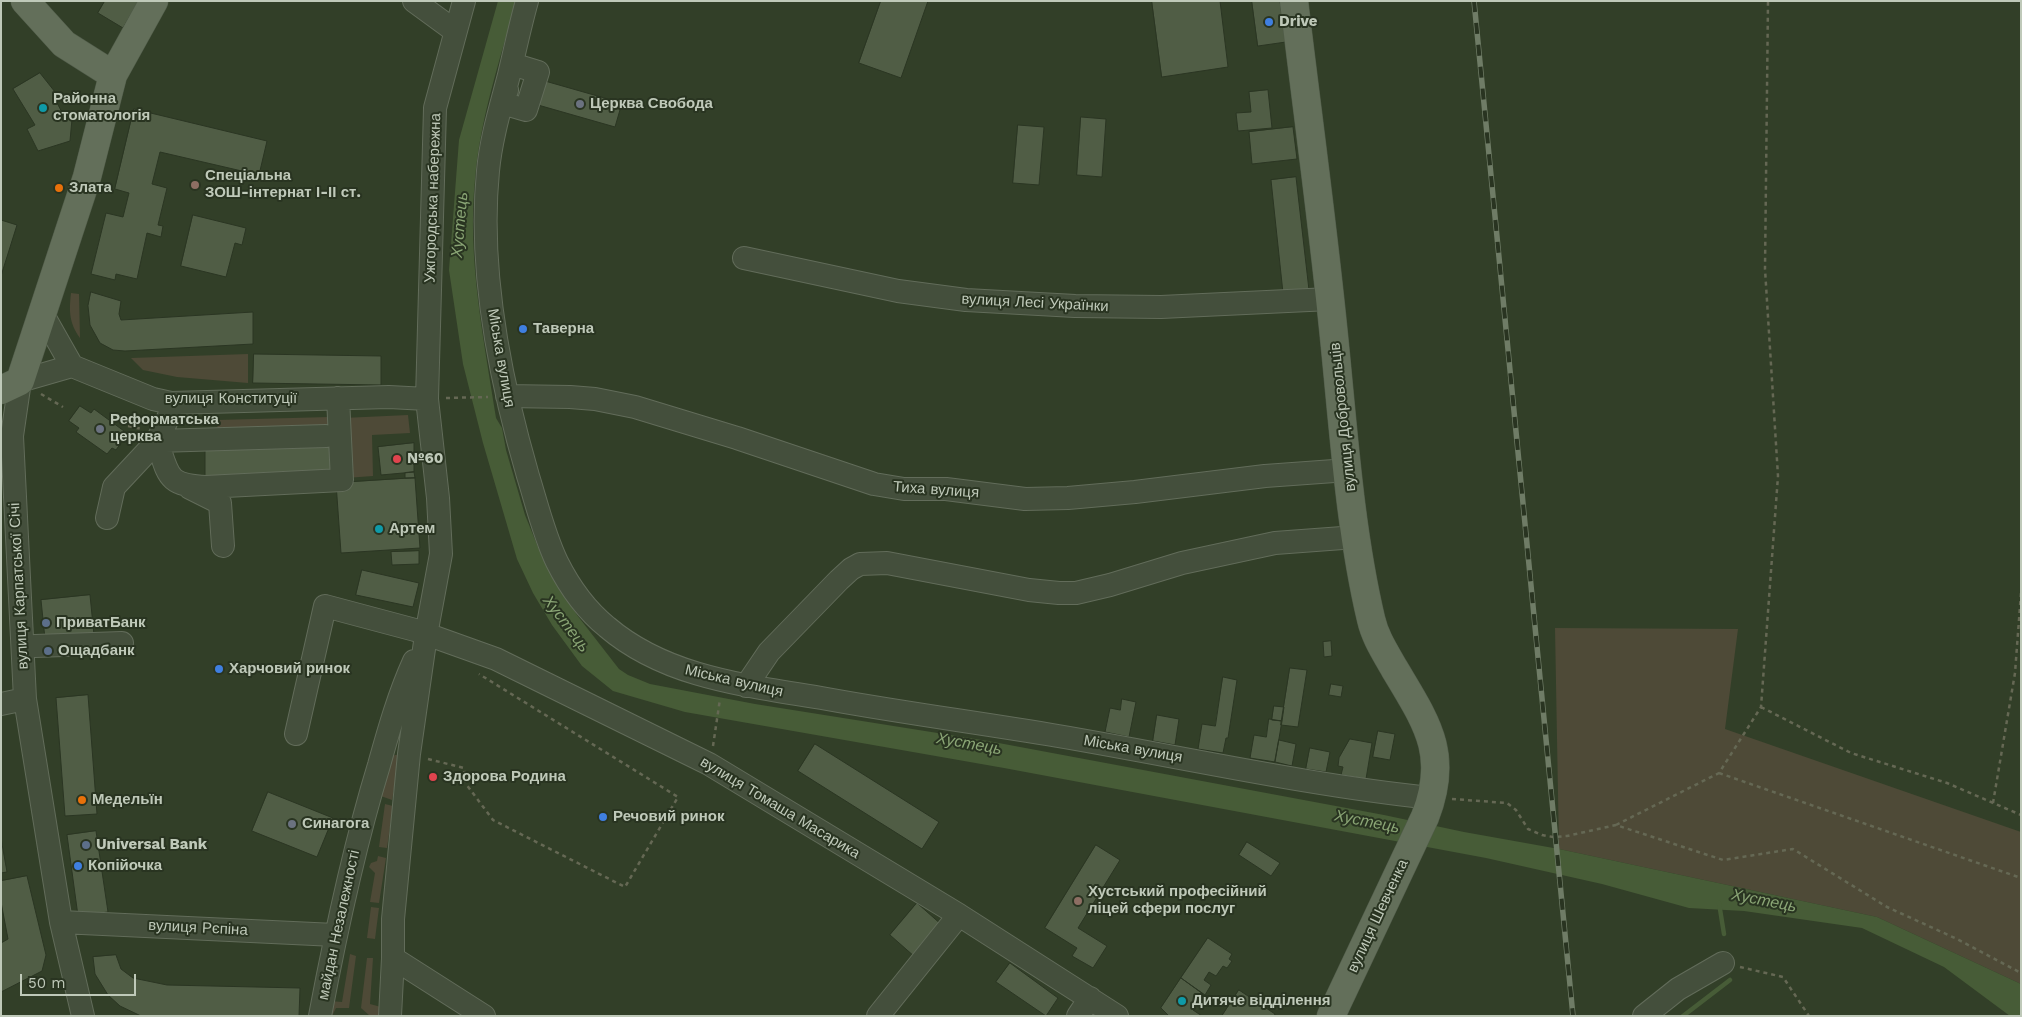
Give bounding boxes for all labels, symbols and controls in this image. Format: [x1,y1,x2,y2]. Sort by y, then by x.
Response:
place label: Drive [1279,13,1318,31]
marker: Drive [1263,16,1275,28]
place label: Районна стоматологія [53,90,150,125]
place label: Церква Свобода [590,95,713,113]
marker: Церква Свобода [574,98,586,110]
marker: Районна стоматологія [37,102,49,114]
street label: Ужгородська набережна [421,113,445,283]
place label: Спеціальна ЗОШ-інтернат І-ІІ ст. [205,167,361,202]
place label: Злата [69,179,112,197]
marker: Спеціальна ЗОШ-інтернат І-ІІ ст. [189,179,201,191]
marker: Злата [53,182,65,194]
water label: Хустець [448,191,472,259]
street label: вулиця Лесі Українки [961,290,1109,316]
street label: Міська вулиця [483,307,519,409]
place label: Таверна [533,320,594,338]
marker: Таверна [517,323,529,335]
street label: вулиця Добровольців [1326,341,1360,493]
street label: вулиця Конституції [165,390,297,408]
place label: Реформатська церква [110,411,219,446]
marker: Реформатська церква [94,423,106,435]
place label: №60 [407,450,443,468]
marker: №60 [391,453,403,465]
street label: Тиха вулиця [892,478,980,502]
street label: вулиця Карпатської Січі [6,502,32,670]
place label: Артем [389,520,435,538]
marker: Артем [373,523,385,535]
water label: Хустець [538,592,594,656]
place label: ПриватБанк [56,614,146,632]
marker: ПриватБанк [40,617,52,629]
place label: Ощадбанк [58,642,135,660]
marker: Ощадбанк [42,645,54,657]
place label: Харчовий ринок [229,660,350,678]
street label: Міська вулиця [683,661,785,701]
marker: Харчовий ринок [213,663,225,675]
water label: Хустець [935,729,1003,759]
street label: Міська вулиця [1082,731,1184,767]
street label: вулиця Томаша Масарика [697,753,863,863]
place label: Здорова Родина [443,768,566,786]
marker: Здорова Родина [427,771,439,783]
place label: Медельїн [92,791,163,809]
marker: Медельїн [76,794,88,806]
water label: Хустець [1333,806,1401,838]
place label: Речовий ринок [613,808,725,826]
marker: Речовий ринок [597,811,609,823]
place label: Синагога [302,815,369,833]
marker: Синагога [286,818,298,830]
place label: Universal Bank [96,836,207,854]
marker: Universal Bank [80,839,92,851]
street label: майдан Незалежності [314,848,364,1002]
place label: Копійочка [88,857,162,875]
street label: вулиця Шевченка [1344,857,1412,975]
marker: Копійочка [72,860,84,872]
place label: Хустський професійний ліцей сфери послуг [1088,883,1267,918]
water label: Хустець [1730,885,1798,917]
marker: Хустський професійний ліцей сфери послуг [1072,895,1084,907]
street label: вулиця Рєпіна [148,916,248,940]
scale bar [22,964,139,996]
text: 50 m [28,974,65,992]
place label: Дитяче відділення [1192,992,1330,1010]
marker: Дитяче відділення [1176,995,1188,1007]

